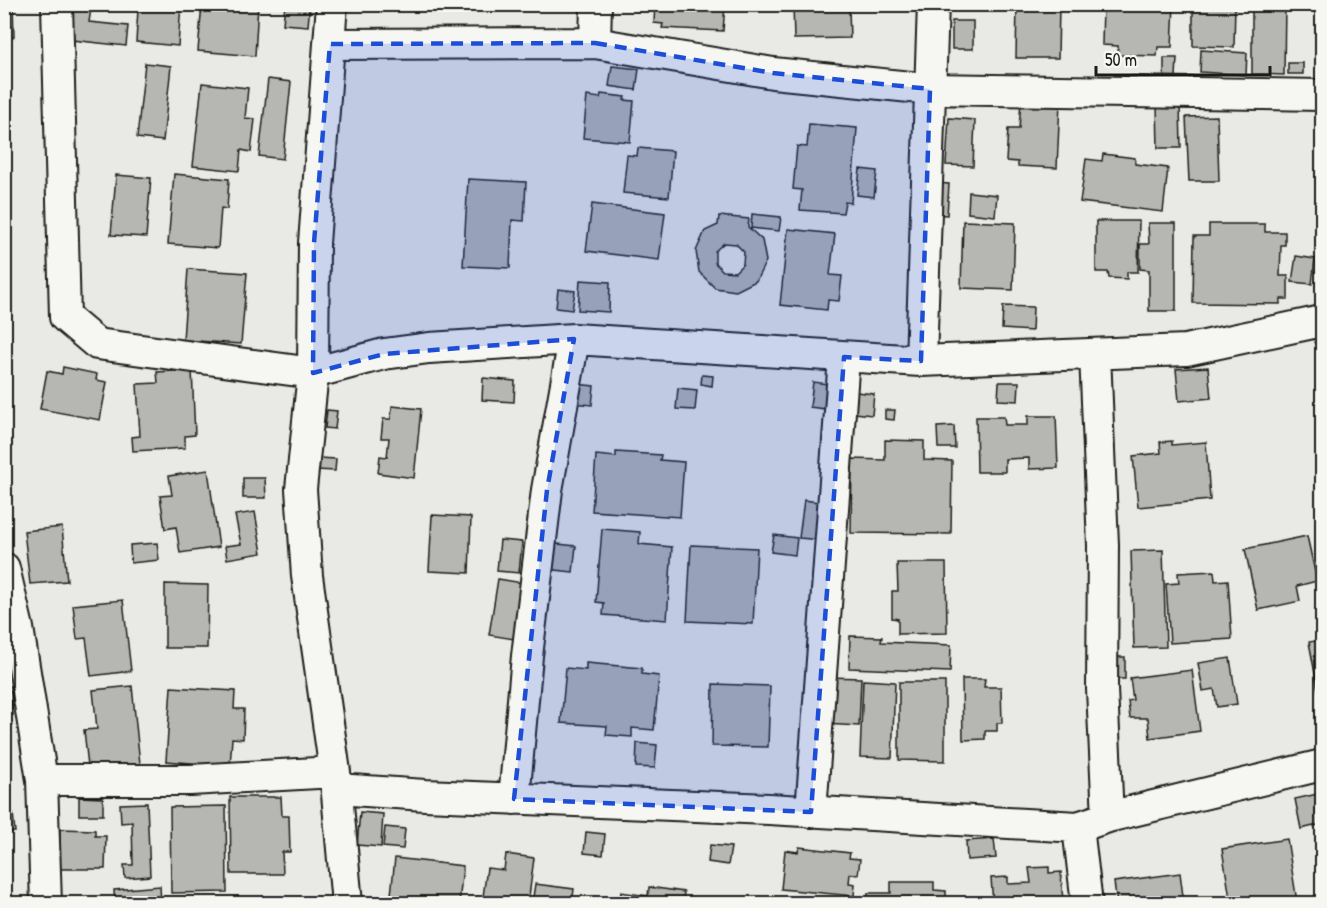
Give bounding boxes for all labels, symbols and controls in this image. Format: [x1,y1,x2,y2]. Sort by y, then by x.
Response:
scale bar [1096,39,1270,77]
text: 50 m [1105,47,1137,72]

